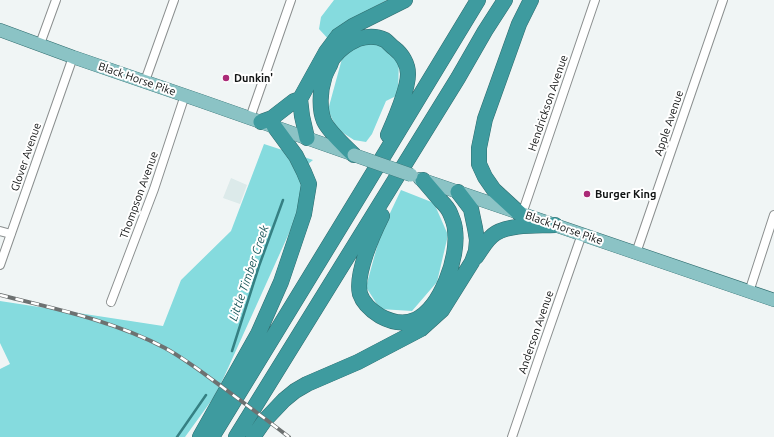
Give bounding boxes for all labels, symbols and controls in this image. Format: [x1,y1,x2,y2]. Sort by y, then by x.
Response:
street label: Hendrickson Avenue [525,53,571,153]
street label: Black Horse Pike [97,60,177,98]
place label: Dunkin' [234,71,273,85]
marker: Dunkin' [221,73,231,83]
street label: Apple Avenue [652,88,686,158]
street label: Glover Avenue [8,121,44,193]
street label: Thompson Avenue [117,150,161,240]
place label: Burger King [595,187,657,201]
marker: Burger King [582,189,592,199]
street label: Black Horse Pike [524,209,604,247]
water label: Little Timber Creek [226,223,272,323]
street label: Anderson Avenue [516,289,556,375]

